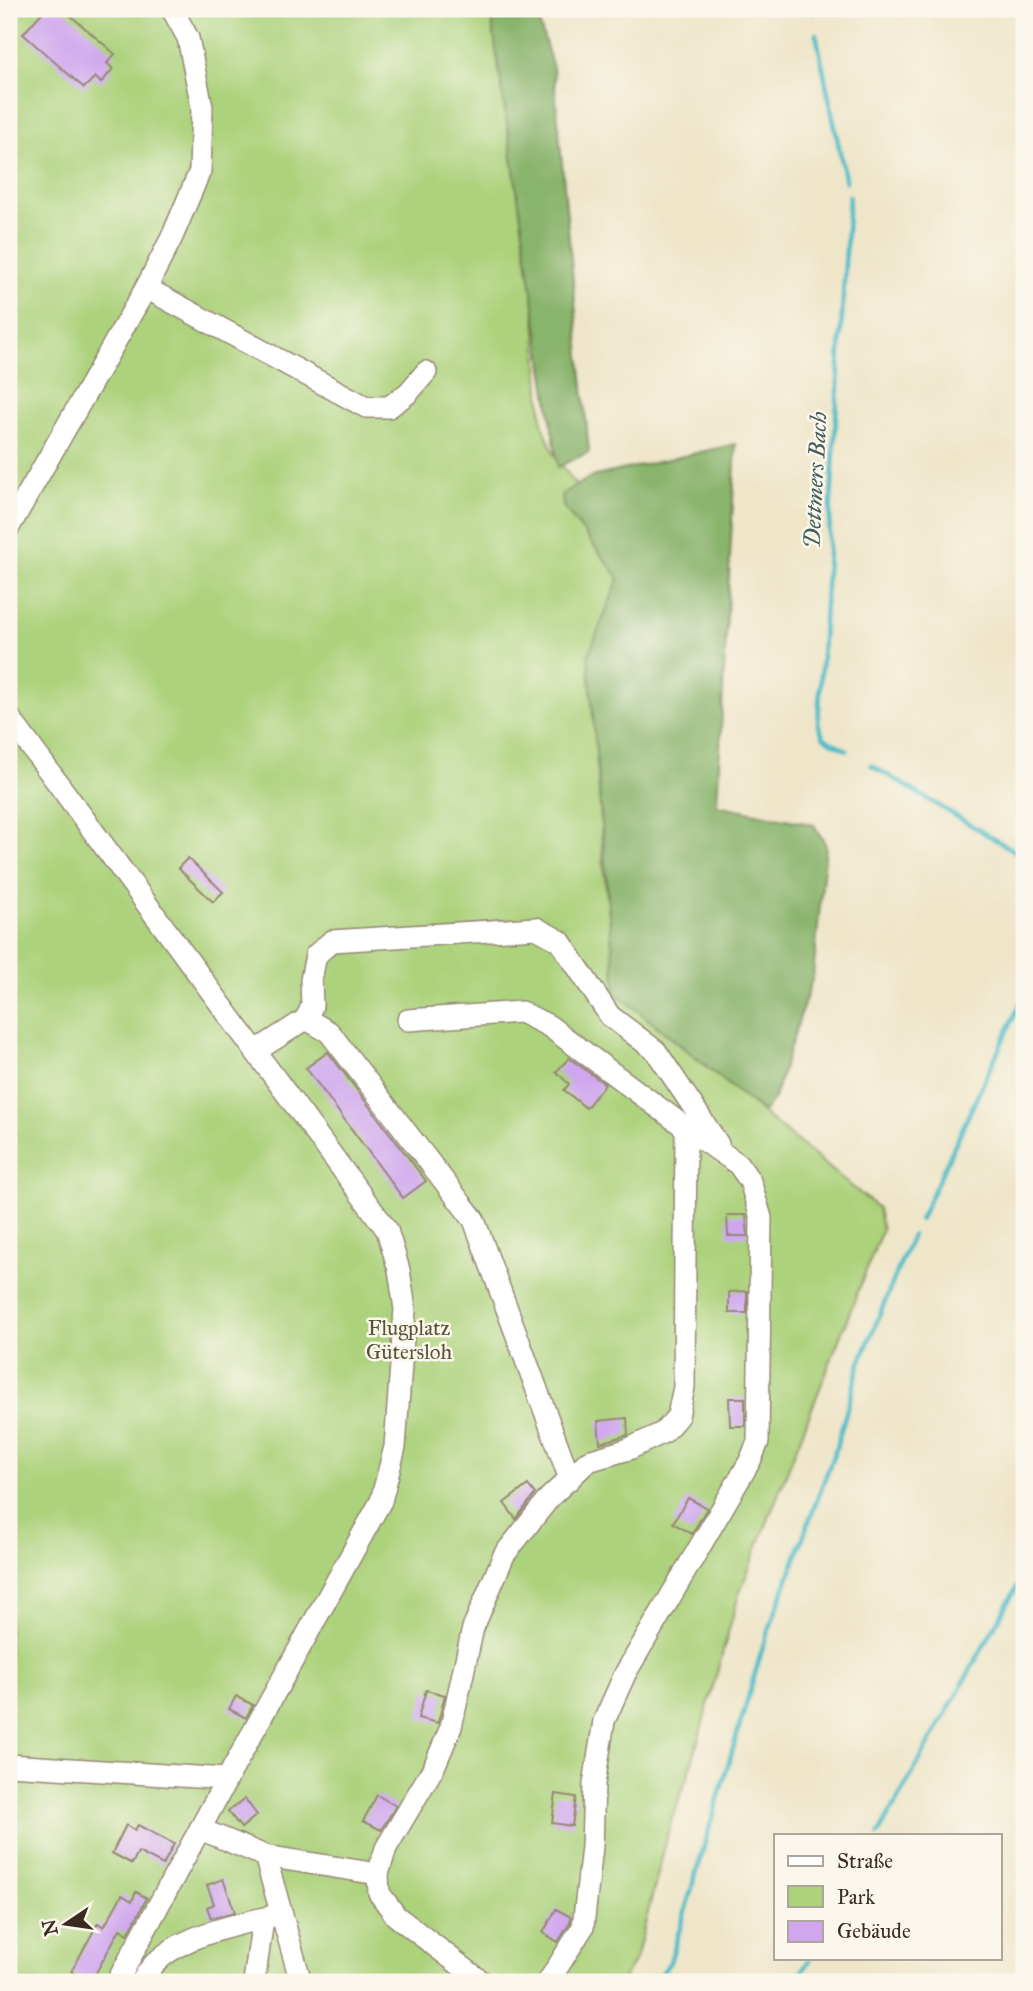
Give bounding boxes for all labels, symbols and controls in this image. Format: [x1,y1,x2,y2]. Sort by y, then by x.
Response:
water label: Dettmers Bach [797,411,833,549]
park label: Flugplatz Gütersloh [366,1315,452,1365]
legend [774,1834,1002,1960]
text: Straße [837,1848,893,1874]
text: Park [837,1884,875,1910]
north arrow [32,1890,102,1960]
text: N [37,1917,63,1938]
text: Gebäude [837,1918,911,1944]

